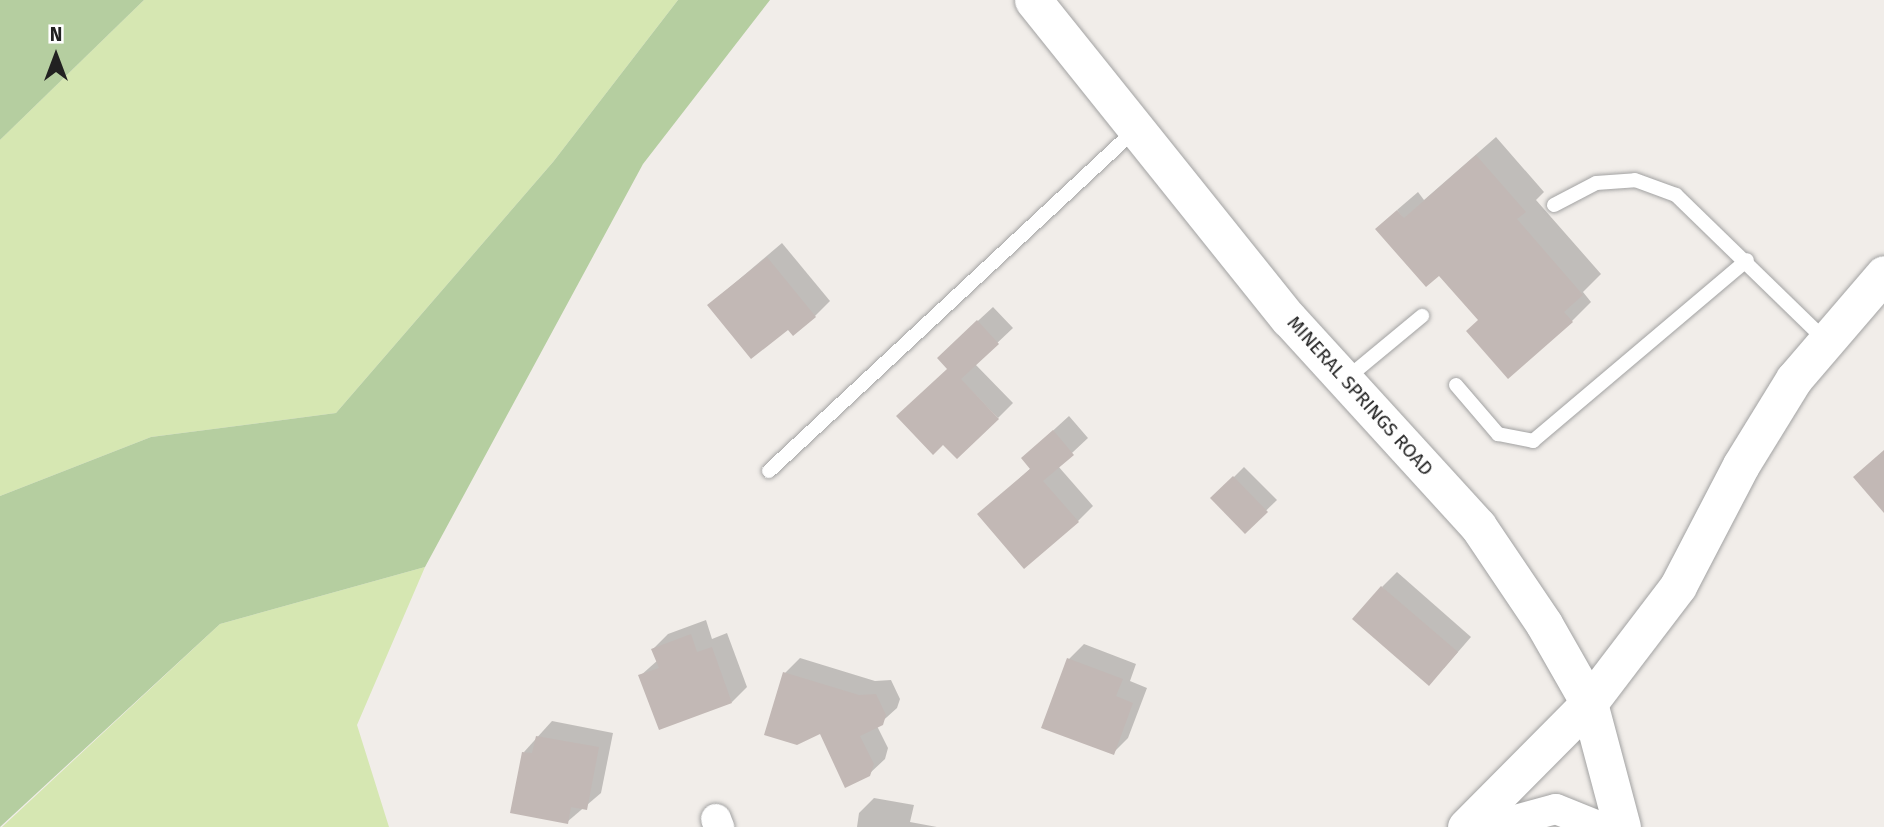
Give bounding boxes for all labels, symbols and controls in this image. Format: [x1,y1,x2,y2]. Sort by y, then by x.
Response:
north arrow [21,21,91,91]
text: N [50,23,62,46]
street label: MINERAL SPRINGS ROAD [1282,312,1438,480]

